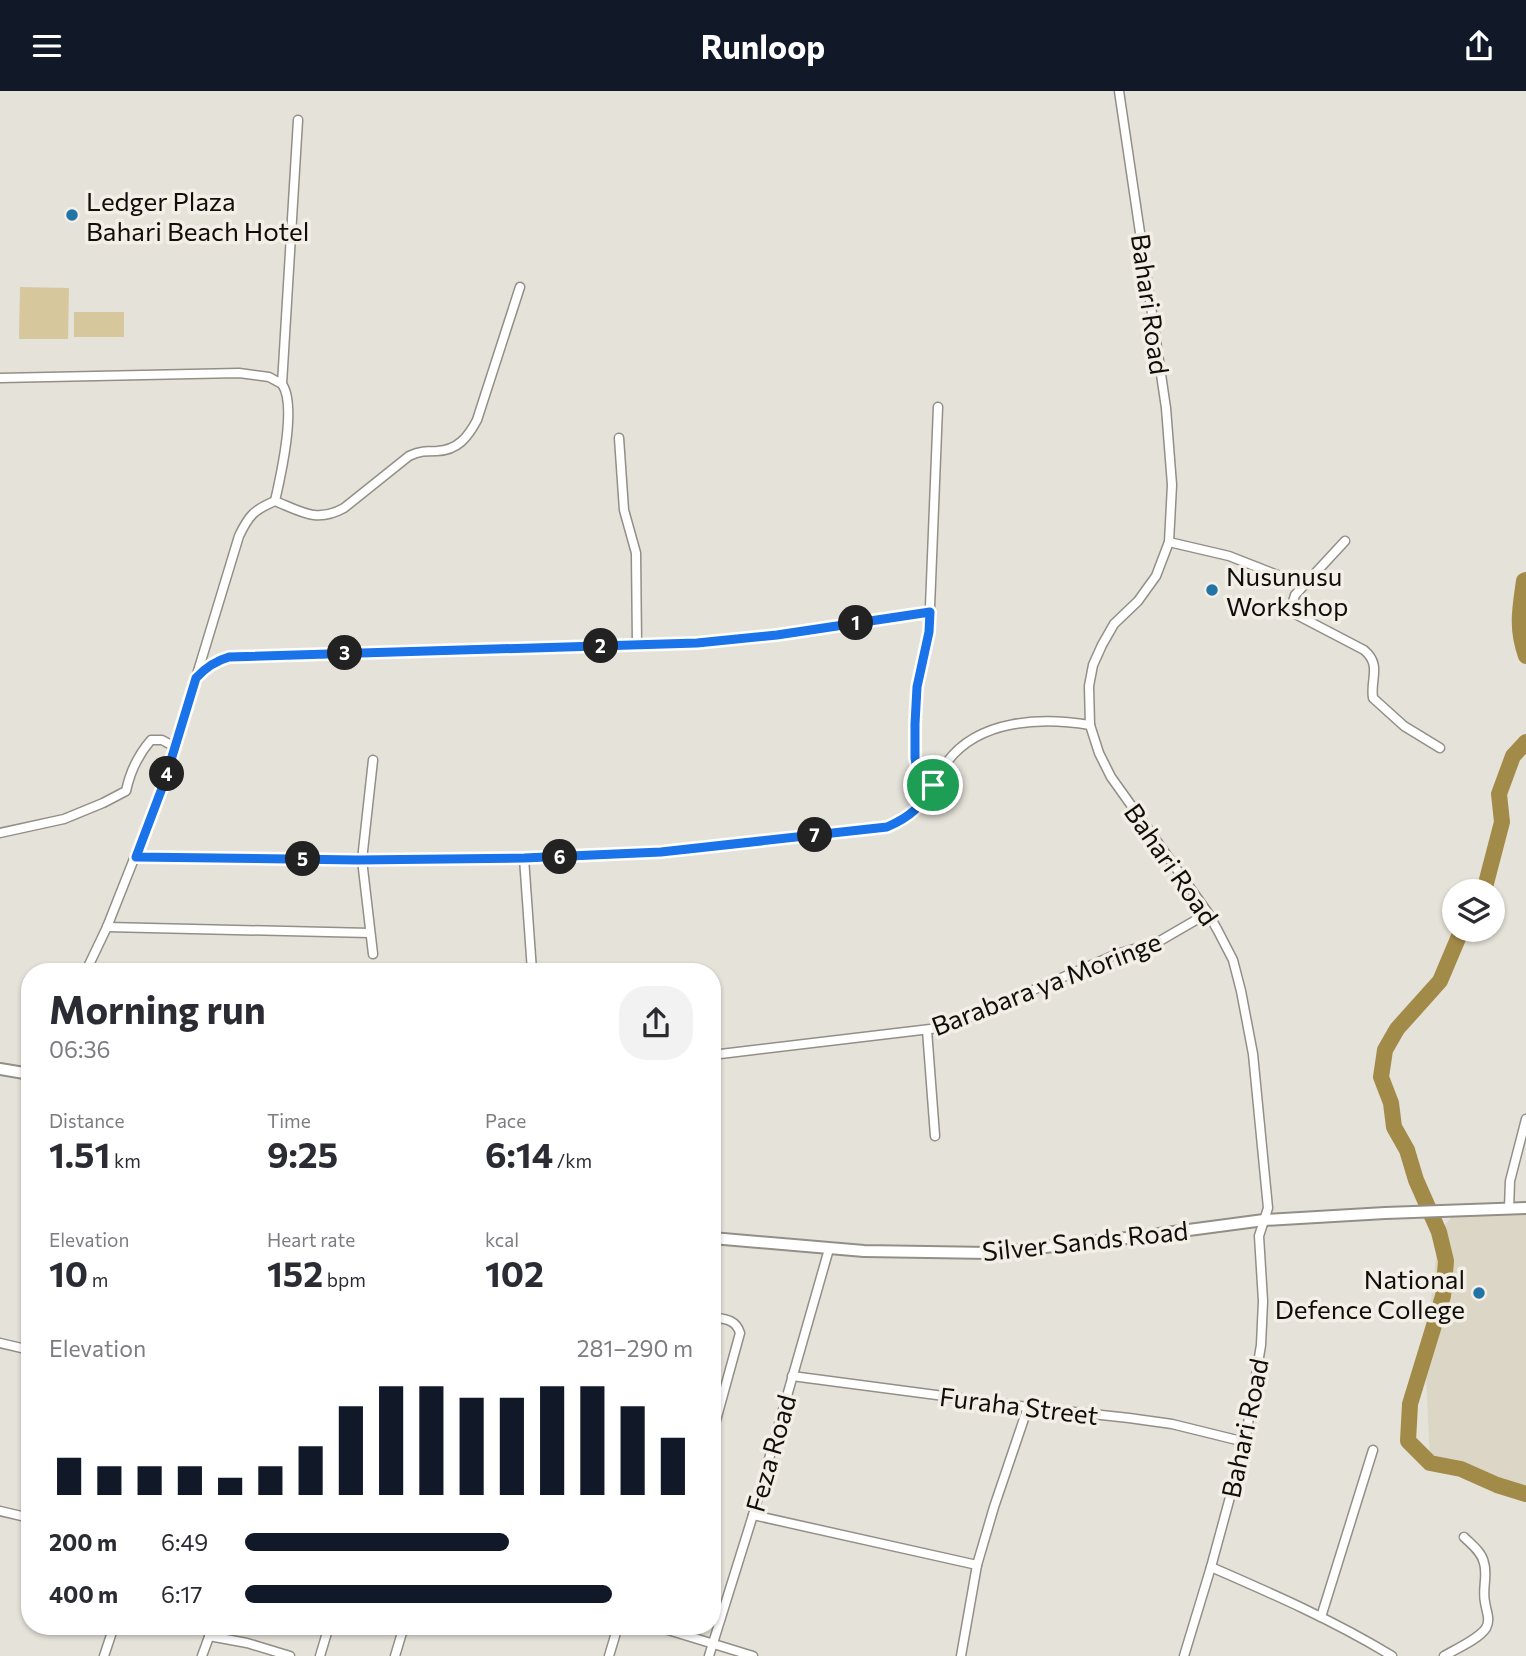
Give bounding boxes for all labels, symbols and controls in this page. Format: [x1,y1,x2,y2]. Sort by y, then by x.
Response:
text: Runloop [701,26,825,66]
icon: menu [28,27,66,65]
icon: share [1460,27,1498,65]
place label: Ledger Plaza Bahari Beach Hotel [86,185,309,246]
marker: Ledger Plaza Bahari Beach Hotel [64,207,80,223]
street label: Bahari Road [1126,232,1176,376]
place label: Nusunusu Workshop [1226,560,1348,621]
marker: Nusunusu Workshop [1204,582,1220,598]
pin: 1 [838,605,874,641]
text: 1 [851,611,860,634]
pin: 2 [584,629,618,663]
text: 2 [595,634,606,657]
pin: 3 [328,635,362,671]
text: 3 [339,641,350,664]
pin [903,755,963,815]
pin: 4 [150,757,184,791]
text: 4 [161,762,172,785]
icon: arrive [914,766,952,804]
street label: Bahari Road [1119,797,1225,931]
pin: 7 [798,817,832,853]
text: 7 [809,823,820,846]
pin: 6 [542,839,578,875]
pin: 5 [286,841,320,877]
text: 6 [554,845,565,868]
text: 5 [297,847,308,870]
map controls [1442,879,1505,942]
button: layers [1442,879,1505,942]
street label: Barabara ya Moringe [927,925,1165,1041]
text: Morning run [49,985,266,1032]
button: share [619,986,693,1060]
text: 06:36 [49,1035,110,1063]
text: Distance [49,1109,125,1132]
text: Time [267,1109,311,1132]
text: Pace [485,1109,526,1132]
text: 1.51 [49,1132,110,1175]
text: 9:25 [267,1132,338,1175]
text: 6:14 [485,1132,553,1175]
text: km [110,1149,141,1172]
text: /km [553,1149,592,1172]
street label: Silver Sands Road [981,1214,1189,1266]
text: Elevation [49,1228,129,1251]
text: Heart rate [267,1228,355,1251]
text: kcal [485,1228,519,1251]
text: 10 [49,1251,88,1294]
text: 152 [267,1251,323,1294]
text: 102 [485,1251,544,1294]
place label: National Defence College [1275,1263,1465,1324]
text: m [88,1268,108,1291]
text: bpm [323,1268,366,1291]
marker: National Defence College [1471,1285,1487,1301]
text: Elevation [49,1334,146,1362]
text: 281–290 m [577,1334,693,1362]
street label: Bahari Road [1214,1355,1274,1501]
street label: Furaha Street [938,1380,1100,1430]
street label: Feza Road [739,1391,801,1515]
text: 200 m [49,1528,117,1556]
text: 6:49 [161,1528,208,1556]
text: 400 m [49,1580,118,1608]
text: 6:17 [161,1580,202,1608]

